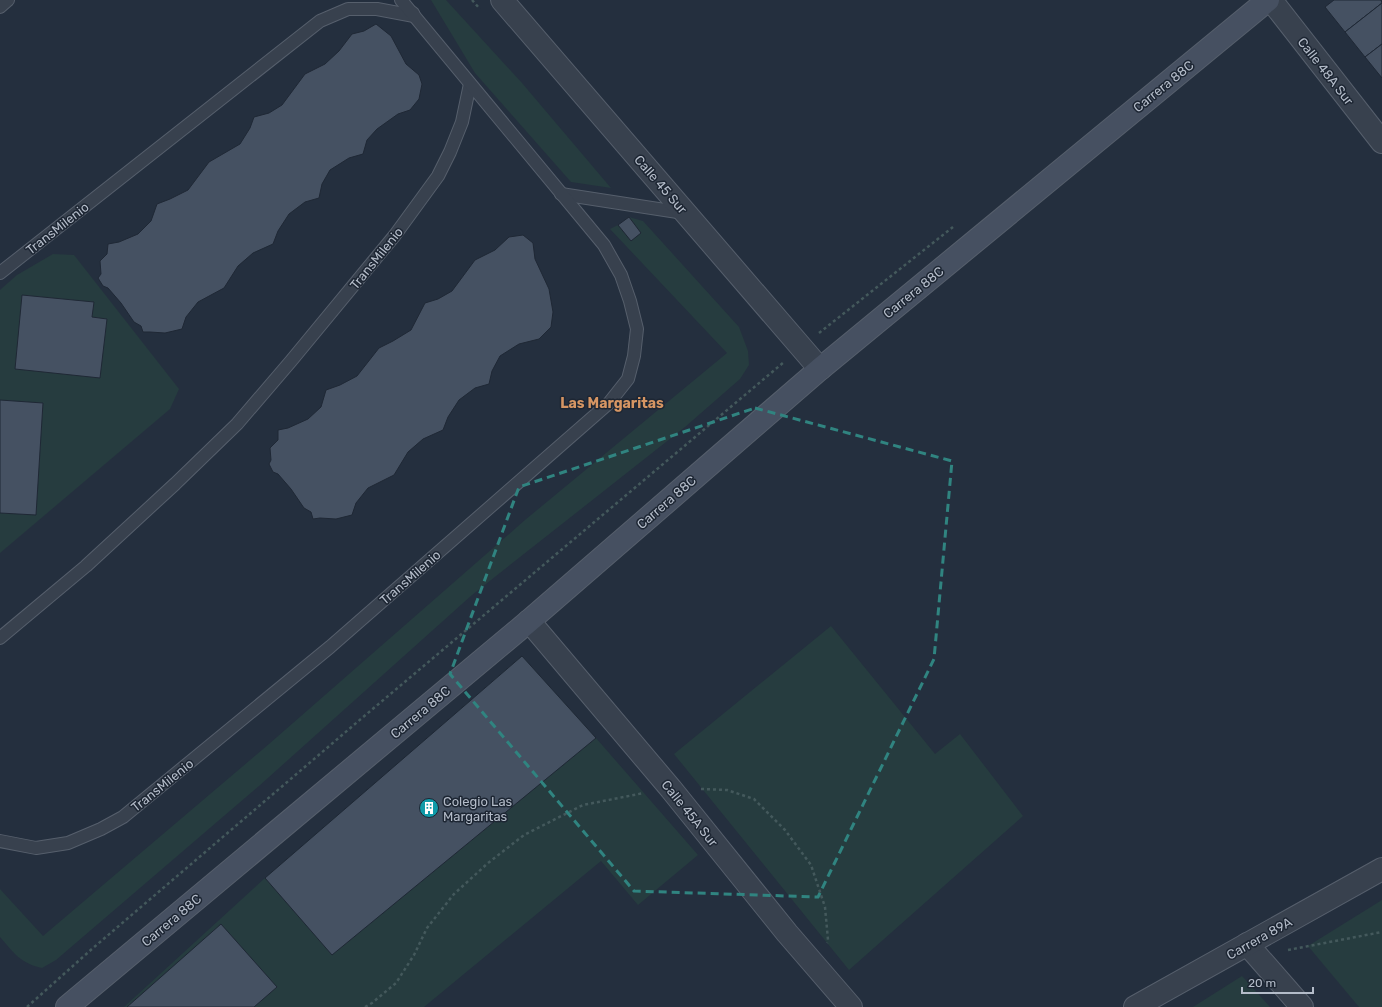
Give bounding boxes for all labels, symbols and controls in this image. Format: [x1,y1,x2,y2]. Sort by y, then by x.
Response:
street label: Calle 48A Sur [1295,35,1357,108]
street label: Carrera 88C [1130,57,1197,115]
street label: Calle 45 Sur [631,152,690,217]
street label: TransMilenio [23,199,92,258]
street label: TransMilenio [347,224,406,292]
street label: Carrera 88C [880,263,947,321]
district label: Las Margaritas [560,395,664,412]
street label: Carrera 88C [634,472,699,532]
street label: TransMilenio [377,547,444,608]
street label: Carrera 88C [387,683,453,742]
street label: TransMilenio [128,756,196,815]
street label: Calle 45A Sur [658,777,721,849]
place label: Colegio Las Margaritas [443,794,513,825]
building icon: Colegio Las Margaritas [418,797,440,819]
street label: Carrera 88C [138,891,204,950]
street label: Carrera 89A [1224,914,1295,963]
scale bar [1242,969,1313,995]
text: 20 m [1248,976,1276,990]

